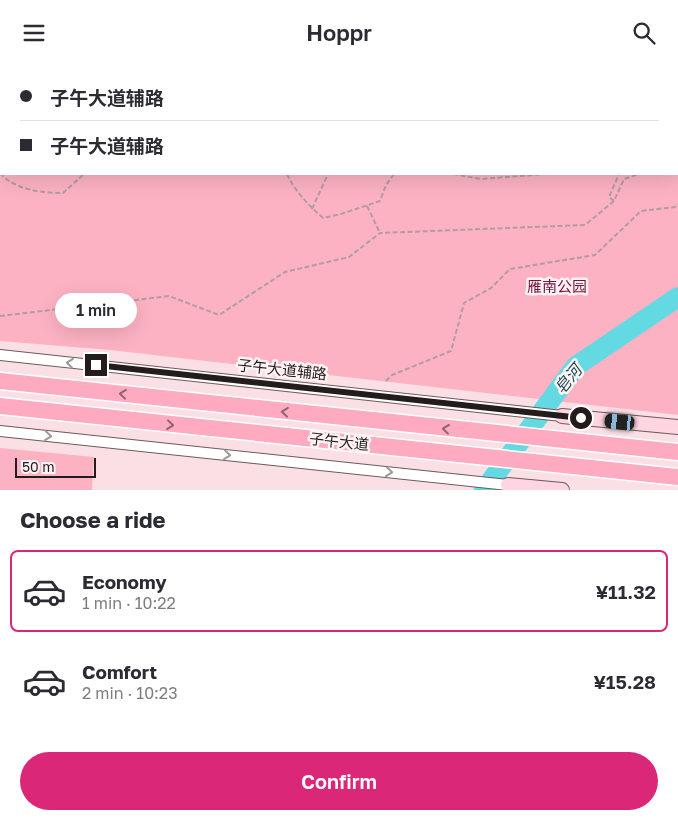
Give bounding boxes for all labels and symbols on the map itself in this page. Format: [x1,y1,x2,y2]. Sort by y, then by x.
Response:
park label: 雁南公园 [527,277,587,295]
callout: 1 min [55,293,137,327]
route end [85,354,107,376]
street label: 子午大道辅路 [236,355,328,383]
one-way arrow [66,358,74,369]
water label: 皂河 [550,358,588,398]
one-way arrow [119,389,127,400]
one-way arrow [281,407,289,418]
route start [570,407,592,429]
car [604,413,635,431]
one-way arrow [166,419,174,430]
one-way arrow [442,424,450,435]
street label: 子午大道 [308,429,370,453]
one-way arrow [45,430,53,441]
one-way arrow [224,449,232,460]
scale bar [15,455,96,478]
one-way arrow [385,466,393,477]

